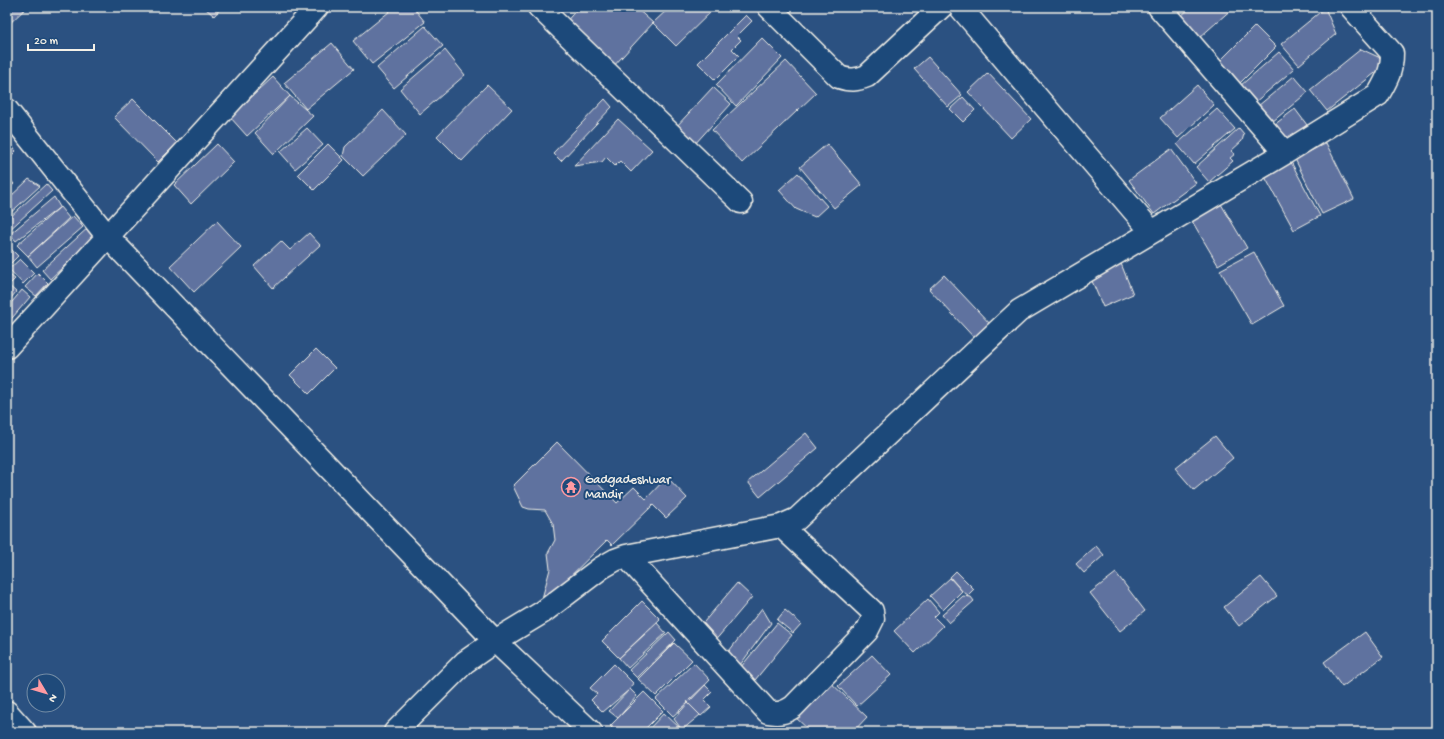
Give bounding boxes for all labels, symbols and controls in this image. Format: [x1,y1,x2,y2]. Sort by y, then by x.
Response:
scale bar [28,26,94,52]
text: 20 m [34,35,59,49]
place label: Gadgadeshwar Mandir [585,473,672,503]
temple icon: Gadgadeshwar Mandir [560,476,582,498]
north arrow [26,673,66,713]
text: N [45,691,59,704]

